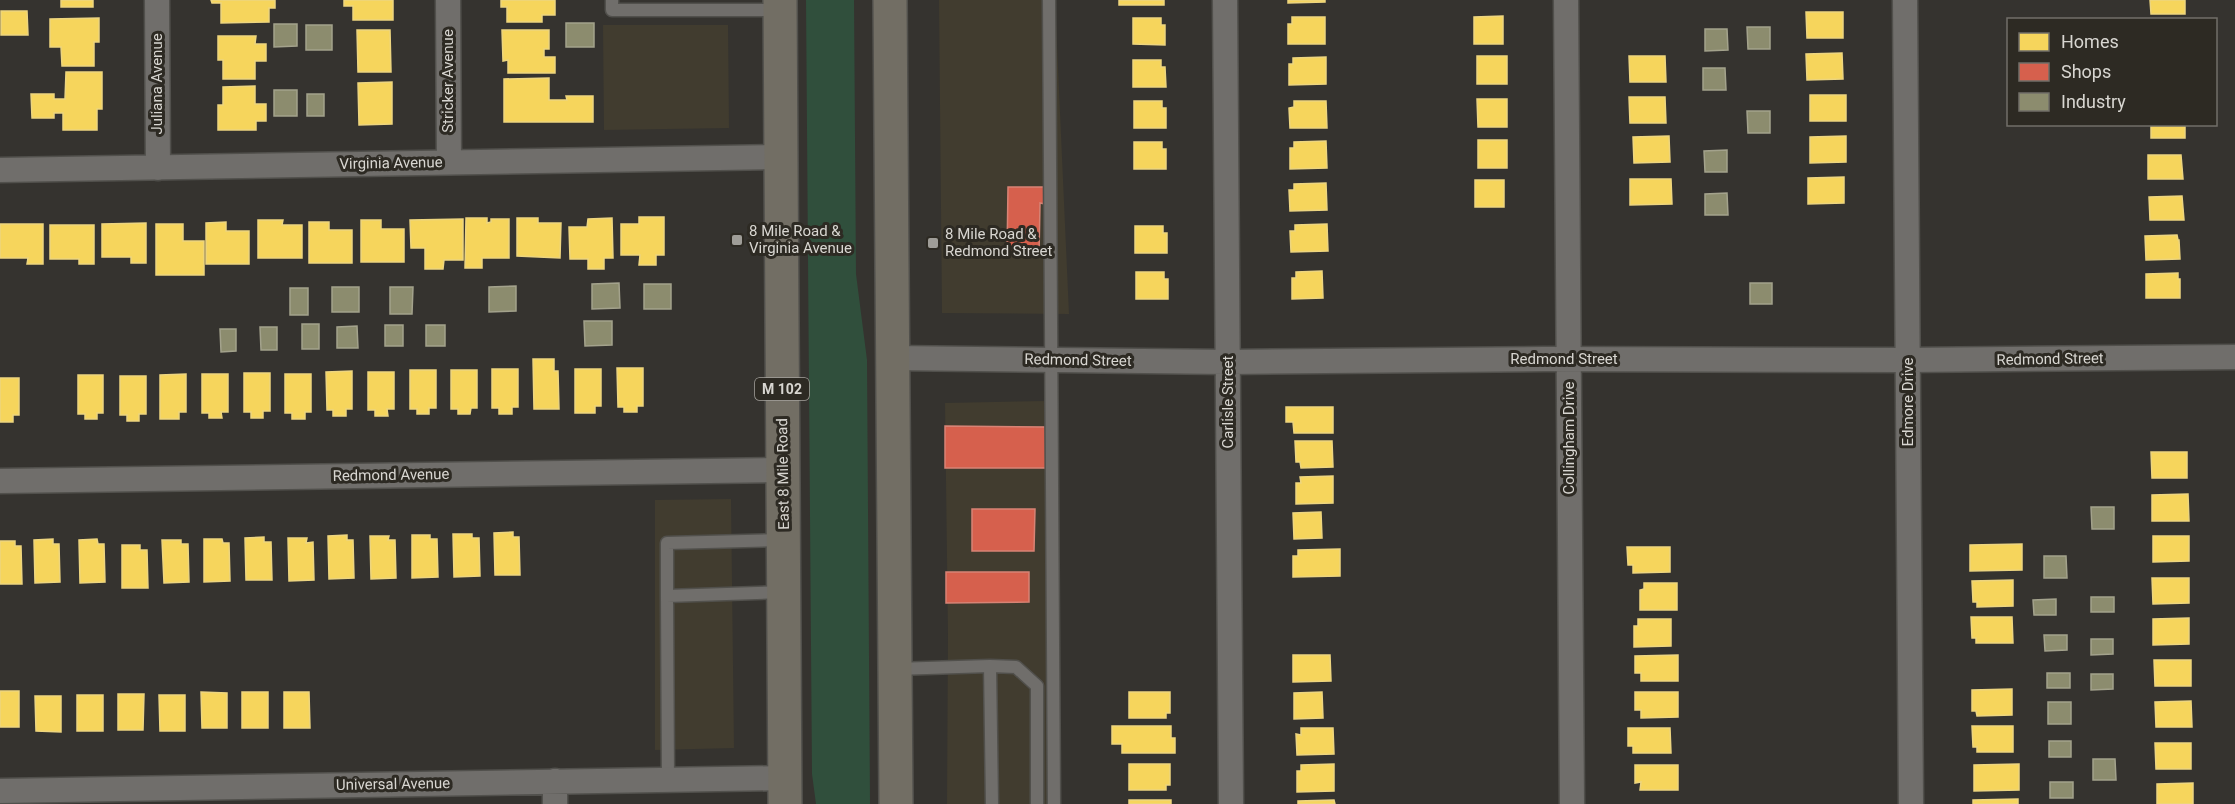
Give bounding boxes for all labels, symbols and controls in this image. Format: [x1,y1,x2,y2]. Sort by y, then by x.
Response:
legend [2007,18,2217,126]
street label: Stricker Avenue [439,29,457,133]
text: Homes [2061,31,2119,52]
street label: Juliana Avenue [148,33,166,135]
text: Shops [2061,61,2111,82]
text: Industry [2061,91,2126,112]
street label: Virginia Avenue [339,153,443,173]
place label: 8 Mile Road & Virginia Avenue [749,222,852,257]
place label: 8 Mile Road & Redmond Street [945,225,1052,260]
marker: 8 Mile Road & Virginia Avenue [730,233,744,247]
marker: 8 Mile Road & Redmond Street [926,236,940,250]
street label: Redmond Street [1996,349,2104,369]
street label: Redmond Street [1024,350,1132,370]
street label: Redmond Street [1510,350,1618,368]
street label: Carlisle Street [1219,355,1237,448]
street label: Edmore Drive [1899,358,1917,446]
road number: M 102 [755,378,809,400]
street label: Collingham Drive [1560,381,1578,494]
street label: East 8 Mile Road [773,418,793,530]
street label: Redmond Avenue [332,465,450,485]
street label: Universal Avenue [336,774,450,794]

